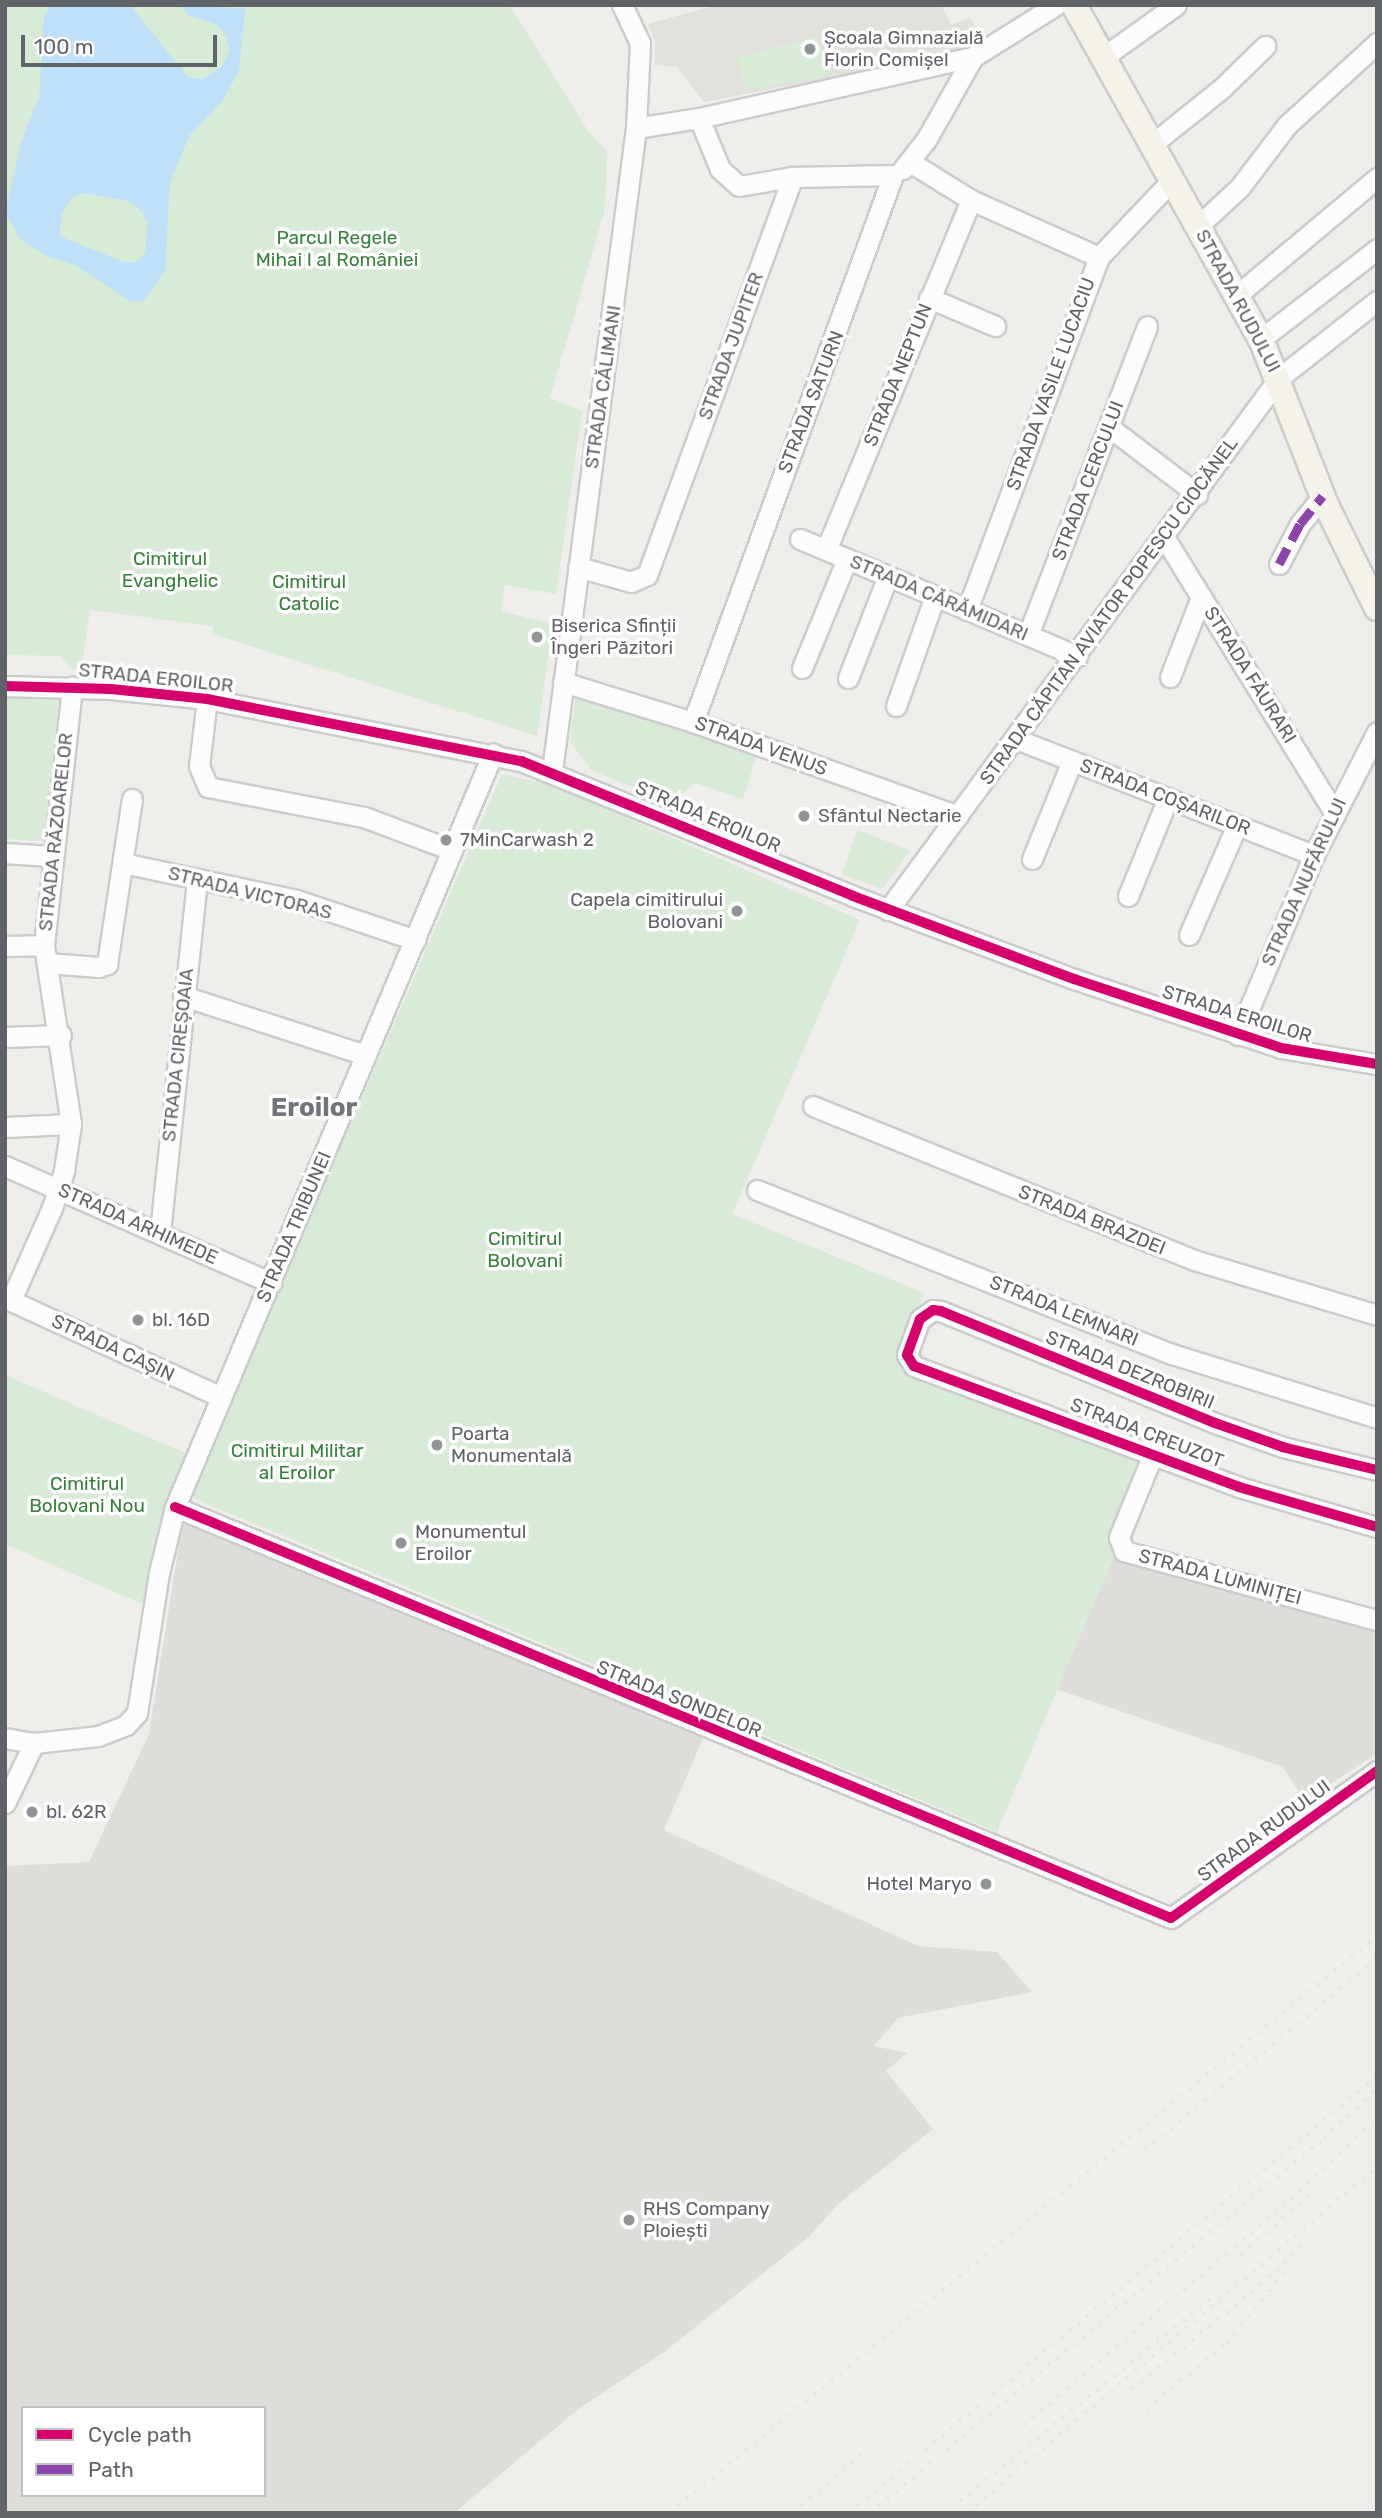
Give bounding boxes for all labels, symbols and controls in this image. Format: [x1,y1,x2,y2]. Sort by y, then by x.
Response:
scale bar [24,21,220,65]
place label: Școala Gimnazială Florin Comișel [824,27,984,71]
text: 100 m [34,34,93,59]
marker: Școala Gimnazială Florin Comișel [802,41,818,57]
street label: STRADA RUDULUI [1191,225,1285,377]
park label: Parcul Regele Mihai I al României [256,227,418,271]
street label: STRADA JUPITER [694,269,768,423]
street label: STRADA VASILE LUCACIU [1002,274,1100,494]
street label: STRADA NEPTUN [859,300,937,450]
street label: STRADA CĂLIMANI [580,304,626,470]
street label: STRADA SATURN [773,327,849,477]
street label: STRADA CERCULUI [1047,398,1129,564]
street label: STRADA CĂPITAN AVIATOR POPESCU CIOCĂNEL [975,432,1243,790]
park label: Cimitirul Evanghelic [122,548,218,592]
street label: STRADA CĂRĂMIDARI [846,550,1032,646]
park label: Cimitirul Catolic [272,571,346,615]
street label: STRADA FĂURARI [1199,602,1301,748]
place label: Biserica Sfinții Îngeri Păzitori [551,615,676,659]
marker: Biserica Sfinții Îngeri Păzitori [529,629,545,645]
street label: STRADA EROILOR [77,659,235,697]
street label: STRADA VENUS [691,711,831,781]
street label: STRADA RĂZOARELOR [34,732,78,932]
street label: STRADA COȘARILOR [1076,754,1254,840]
street label: STRADA EROILOR [632,776,784,858]
street label: STRADA NUFĂRULUI [1257,794,1351,970]
place label: Sfântul Nectarie [818,805,962,827]
marker: Sfântul Nectarie [796,808,812,824]
place label: 7MinCarwash 2 [460,829,594,851]
marker: 7MinCarwash 2 [438,832,454,848]
street label: STRADA VICTORAS [165,862,335,924]
place label: Capela cimitirului Bolovani [570,889,723,933]
marker: Capela cimitirului Bolovani [729,903,745,919]
street label: STRADA CIREȘOAIA [158,967,198,1143]
street label: STRADA EROILOR [1159,980,1315,1048]
district label: Eroilor [271,1092,357,1124]
street label: STRADA TRIBUNEI [252,1148,336,1306]
street label: STRADA ARHIMEDE [54,1178,222,1270]
street label: STRADA BRAZDEI [1015,1180,1169,1260]
park label: Cimitirul Bolovani [487,1228,563,1272]
street label: STRADA LEMNARI [986,1271,1142,1351]
street label: STRADA CAȘIN [48,1309,178,1387]
place label: bl. 16D [152,1309,210,1331]
marker: bl. 16D [130,1312,146,1328]
street label: STRADA DEZROBIRII [1042,1326,1218,1414]
street label: STRADA CREUZOT [1067,1393,1227,1473]
place label: Poarta Monumentală [451,1423,572,1467]
marker: Poarta Monumentală [429,1437,445,1453]
park label: Cimitirul Militar al Eroilor [231,1440,363,1484]
park label: Cimitirul Bolovani Nou [29,1473,145,1517]
place label: Monumentul Eroilor [415,1521,526,1565]
marker: Monumentul Eroilor [393,1535,409,1551]
street label: STRADA LUMINIȚEI [1136,1544,1304,1610]
street label: STRADA SONDELOR [593,1655,765,1743]
street label: STRADA RUDULUI [1193,1775,1335,1887]
place label: bl. 62R [46,1801,106,1823]
marker: bl. 62R [24,1804,40,1820]
place label: Hotel Maryo [866,1873,972,1895]
marker: Hotel Maryo [978,1876,994,1892]
place label: RHS Company Ploiești [643,2198,769,2242]
marker: RHS Company Ploiești [621,2212,637,2228]
legend [21,2406,266,2497]
text: Cycle path [88,2422,192,2447]
text: Path [88,2457,134,2482]

